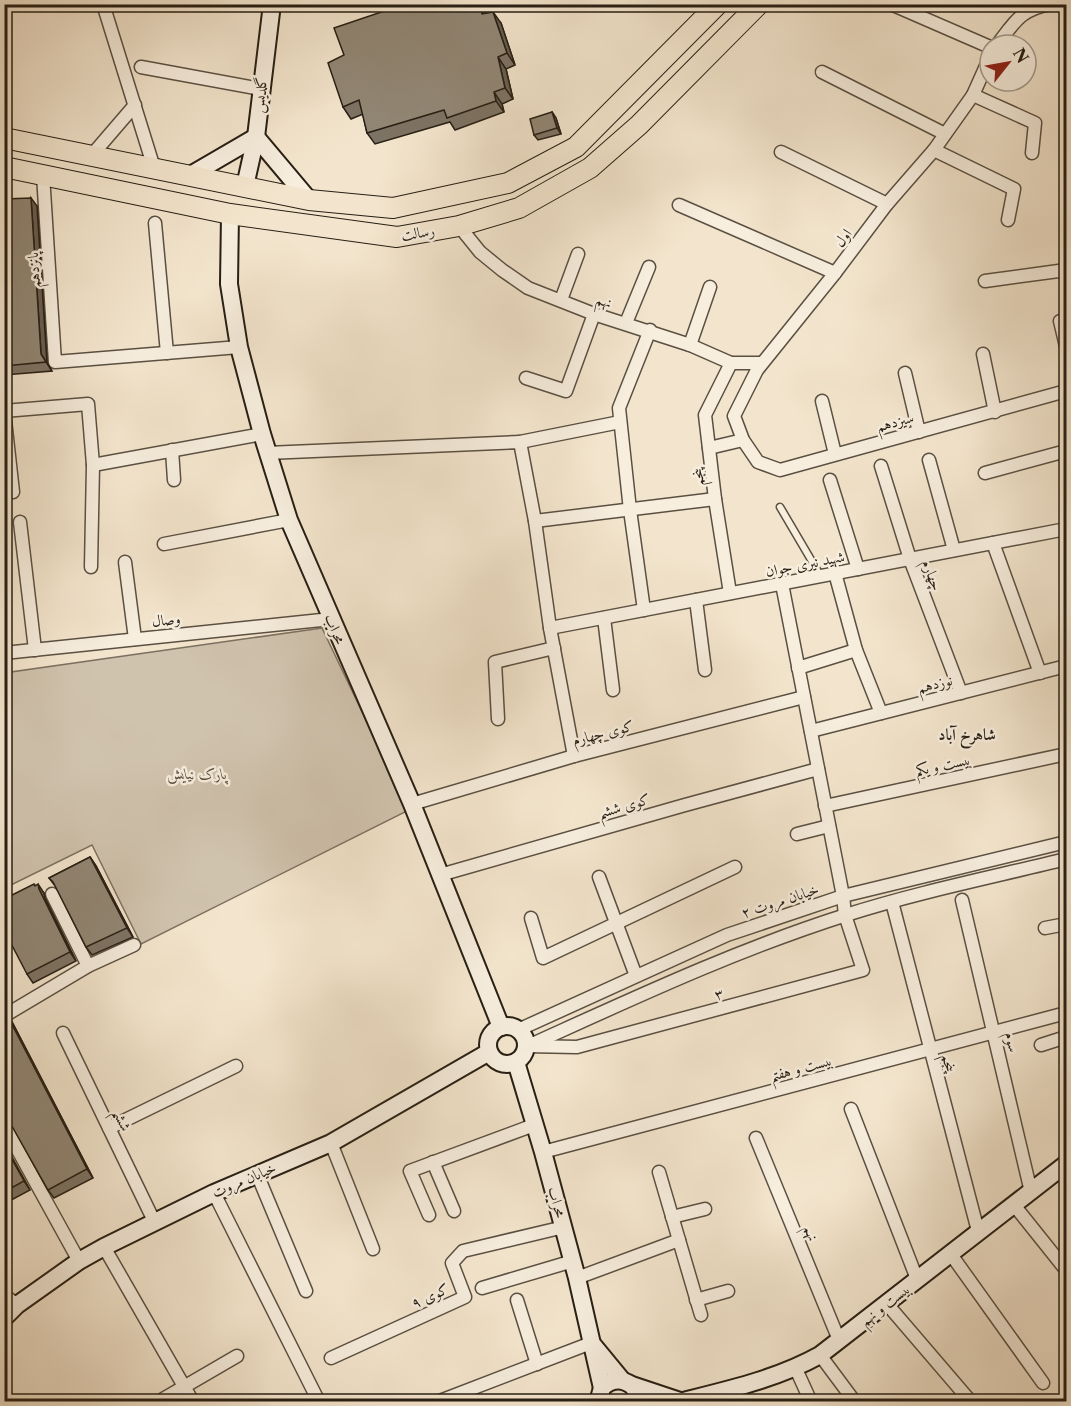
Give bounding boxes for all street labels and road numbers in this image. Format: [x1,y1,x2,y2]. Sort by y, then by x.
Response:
street label: گلدیس [248,76,272,114]
street label: رسالت [400,220,436,245]
street label: اول [830,225,856,251]
street label: پانزدهم [23,250,49,289]
street label: نهم [592,289,615,317]
street label: سیزدهم [874,407,917,440]
street label: پنجم [687,465,713,487]
street label: شهید نیری جوان [764,547,846,581]
street label: چهارم [914,557,947,595]
street label: وصال [151,609,181,630]
street label: محراب [320,611,350,647]
street label: نوزدهم [915,670,956,702]
street label: کوی چهارم [570,716,636,753]
street label: بیست و یکم [913,749,973,785]
street label: کوی ششم [596,789,654,828]
street label: خیابان مروت ۲ [739,879,822,924]
street label: ۳ [712,983,726,1004]
street label: سوم [997,1030,1024,1055]
street label: بیست و هفتم [768,1050,836,1091]
street label: پنجم [933,1052,961,1077]
street label: ششم [104,1105,136,1137]
street label: خیابان مروت [209,1158,280,1203]
street label: محراب [543,1184,571,1220]
street label: نهم [795,1222,823,1246]
street label: کوی ۹ [408,1279,452,1312]
street label: بیست و نهم [856,1279,917,1334]

